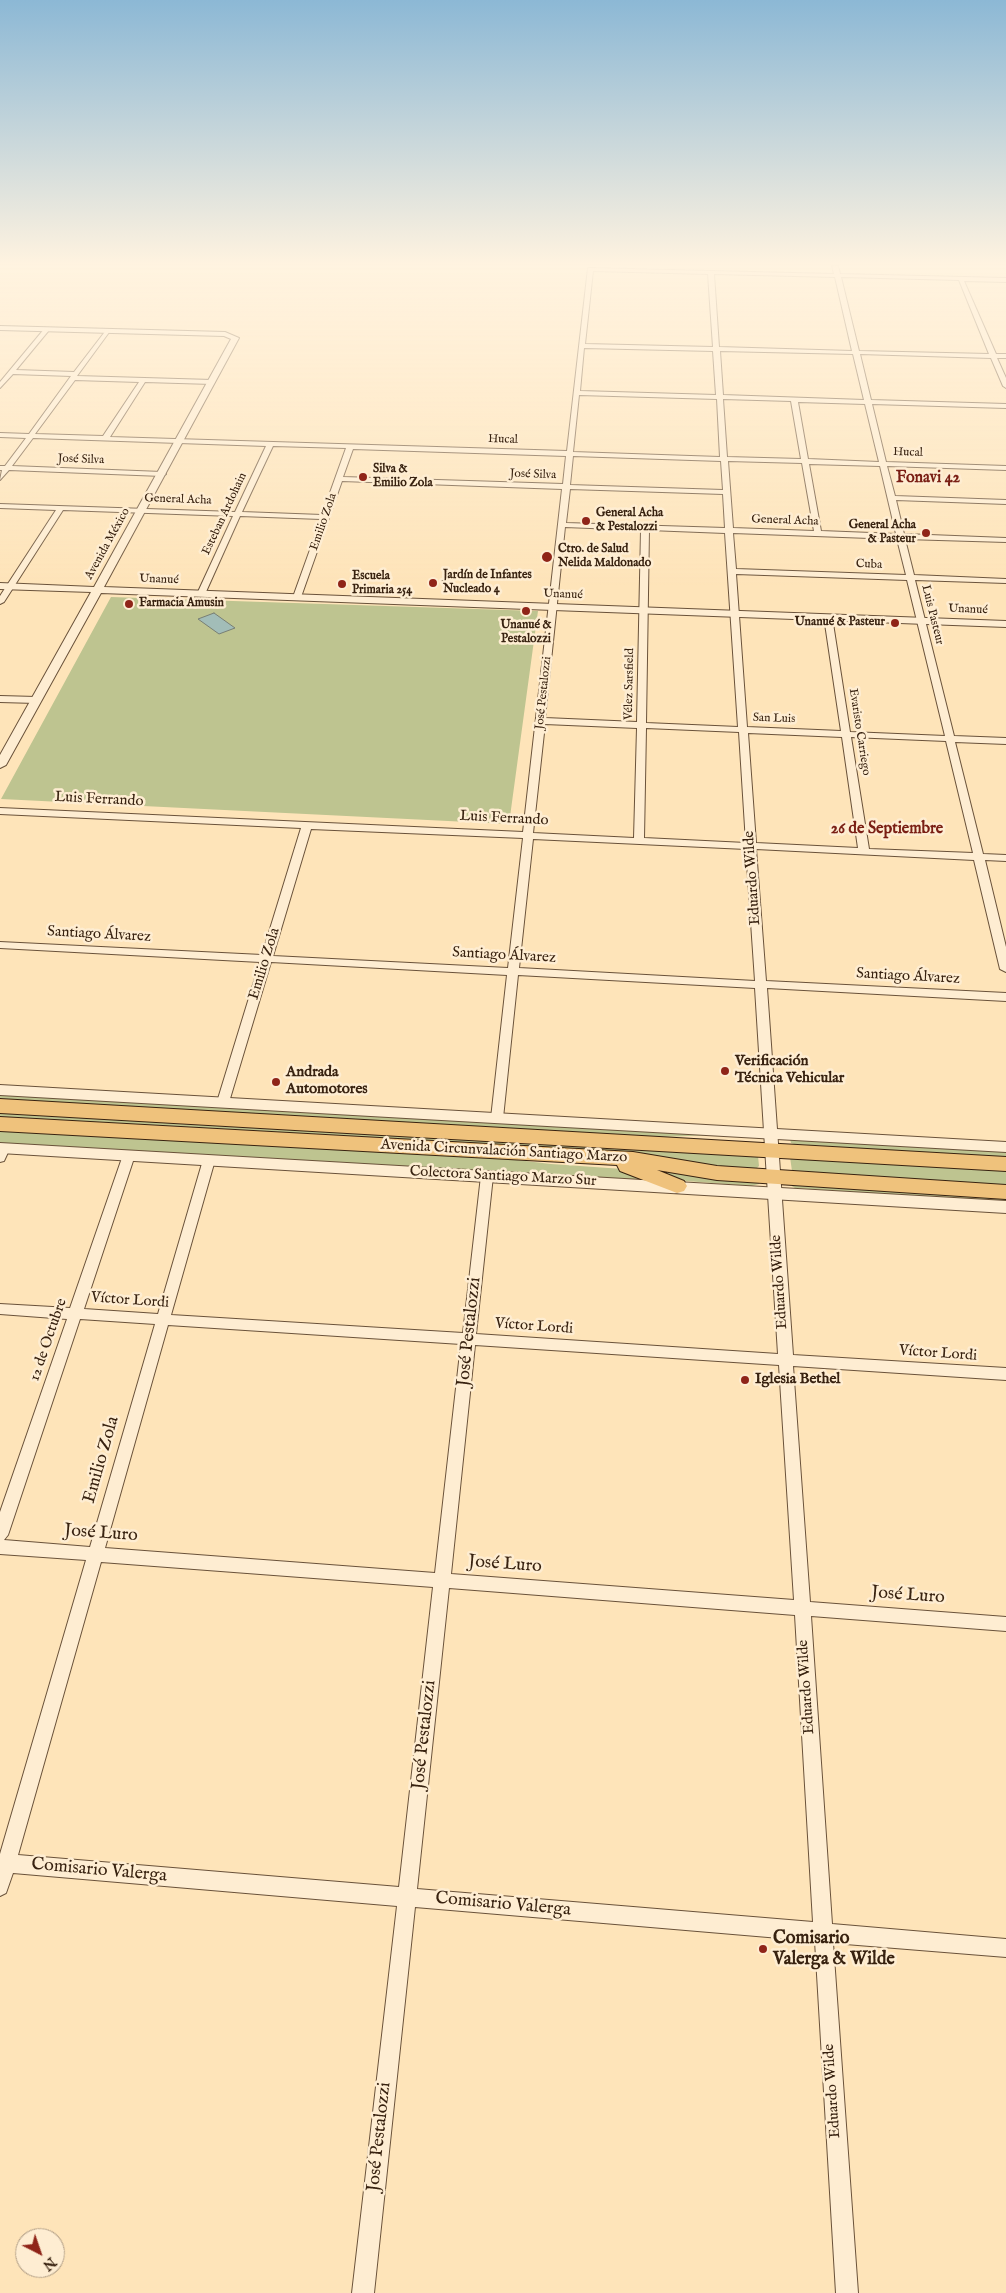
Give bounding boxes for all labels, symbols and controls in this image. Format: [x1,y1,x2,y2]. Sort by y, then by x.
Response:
street label: Hucal [488,432,518,448]
street label: Hucal [893,445,923,461]
street label: José Silva [58,452,104,468]
place label: Silva & Emilio Zola [373,463,433,491]
street label: José Silva [510,467,556,483]
district label: Fonavi 42 [896,469,960,489]
street label: Esteban Ardohain [200,471,250,557]
marker: Silva & Emilio Zola [357,471,369,483]
street label: Emilio Zola [307,491,341,553]
street label: General Acha [144,492,212,508]
street label: Avenida México [82,506,134,582]
place label: General Acha & Pestalozzi [596,507,663,535]
street label: General Acha [751,513,819,529]
marker: General Acha & Pestalozzi [580,515,592,527]
place label: General Acha & Pasteur [849,519,916,547]
marker: General Acha & Pasteur [920,527,932,539]
place label: Ctro. de Salud Nelida Maldonado [558,543,651,571]
marker: Ctro. de Salud Nelida Maldonado [540,550,554,564]
street label: Cuba [856,557,882,573]
place label: Jardín de Infantes Nucleado 4 [443,569,532,597]
place label: Escuela Primaria 254 [352,570,412,598]
street label: Unanué [139,572,179,588]
marker: Jardín de Infantes Nucleado 4 [427,577,439,589]
marker: Escuela Primaria 254 [336,578,348,590]
street label: Luis Pasteur [918,584,946,646]
street label: Unanué [543,587,583,603]
place label: Farmacia Amusin [139,597,224,611]
marker: Farmacia Amusin [123,598,135,610]
street label: Unanué [948,602,988,618]
marker: Unanué & Pestalozzi [520,605,532,617]
place label: Unanué & Pasteur [795,616,885,630]
marker: Unanué & Pasteur [889,617,901,629]
place label: Unanué & Pestalozzi [500,619,552,647]
street label: Vélez Sarsfield [622,648,638,720]
street label: José Pestalozzi [533,656,555,730]
street label: Evaristo Carriego [845,687,873,777]
street label: San Luis [752,711,796,727]
street label: Luis Ferrando [54,789,144,811]
street label: Luis Ferrando [459,808,549,830]
district label: 26 de Septiembre [831,820,943,840]
street label: Eduardo Wilde [741,830,765,926]
street label: Santiago Álvarez [47,923,151,947]
street label: Emilio Zola [245,926,285,1002]
street label: Santiago Álvarez [452,944,556,968]
street label: Santiago Álvarez [856,965,960,989]
place label: Verificación Técnica Vehicular [735,1053,844,1088]
place label: Andrada Automotores [286,1064,368,1099]
marker: Verificación Técnica Vehicular [719,1065,731,1077]
marker: Andrada Automotores [270,1076,282,1088]
street label: Avenida Circunvalación Santiago Marzo [380,1137,628,1167]
street label: Colectora Santiago Marzo Sur [409,1163,597,1191]
street label: Eduardo Wilde [768,1234,792,1330]
street label: José Pestalozzi [454,1276,486,1388]
street label: Víctor Lordi [90,1289,170,1313]
street label: 12 de Octubre [26,1296,72,1384]
street label: Víctor Lordi [494,1315,574,1339]
street label: Víctor Lordi [898,1342,978,1366]
place label: Iglesia Bethel [755,1371,840,1389]
marker: Iglesia Bethel [739,1374,751,1386]
street label: Emilio Zola [79,1414,125,1506]
street label: José Luro [64,1521,138,1547]
street label: José Luro [468,1552,542,1578]
street label: José Luro [871,1583,945,1609]
street label: Eduardo Wilde [795,1639,819,1735]
street label: José Pestalozzi [409,1679,441,1791]
street label: Comisario Valerga [30,1854,168,1888]
street label: Comisario Valerga [434,1888,572,1922]
place label: Comisario Valerga & Wilde [773,1928,895,1970]
marker: Comisario Valerga & Wilde [757,1943,769,1955]
street label: Eduardo Wilde [821,2043,845,2139]
street label: José Pestalozzi [364,2081,396,2193]
north arrow [15,2228,65,2278]
text: N [39,2253,60,2274]

